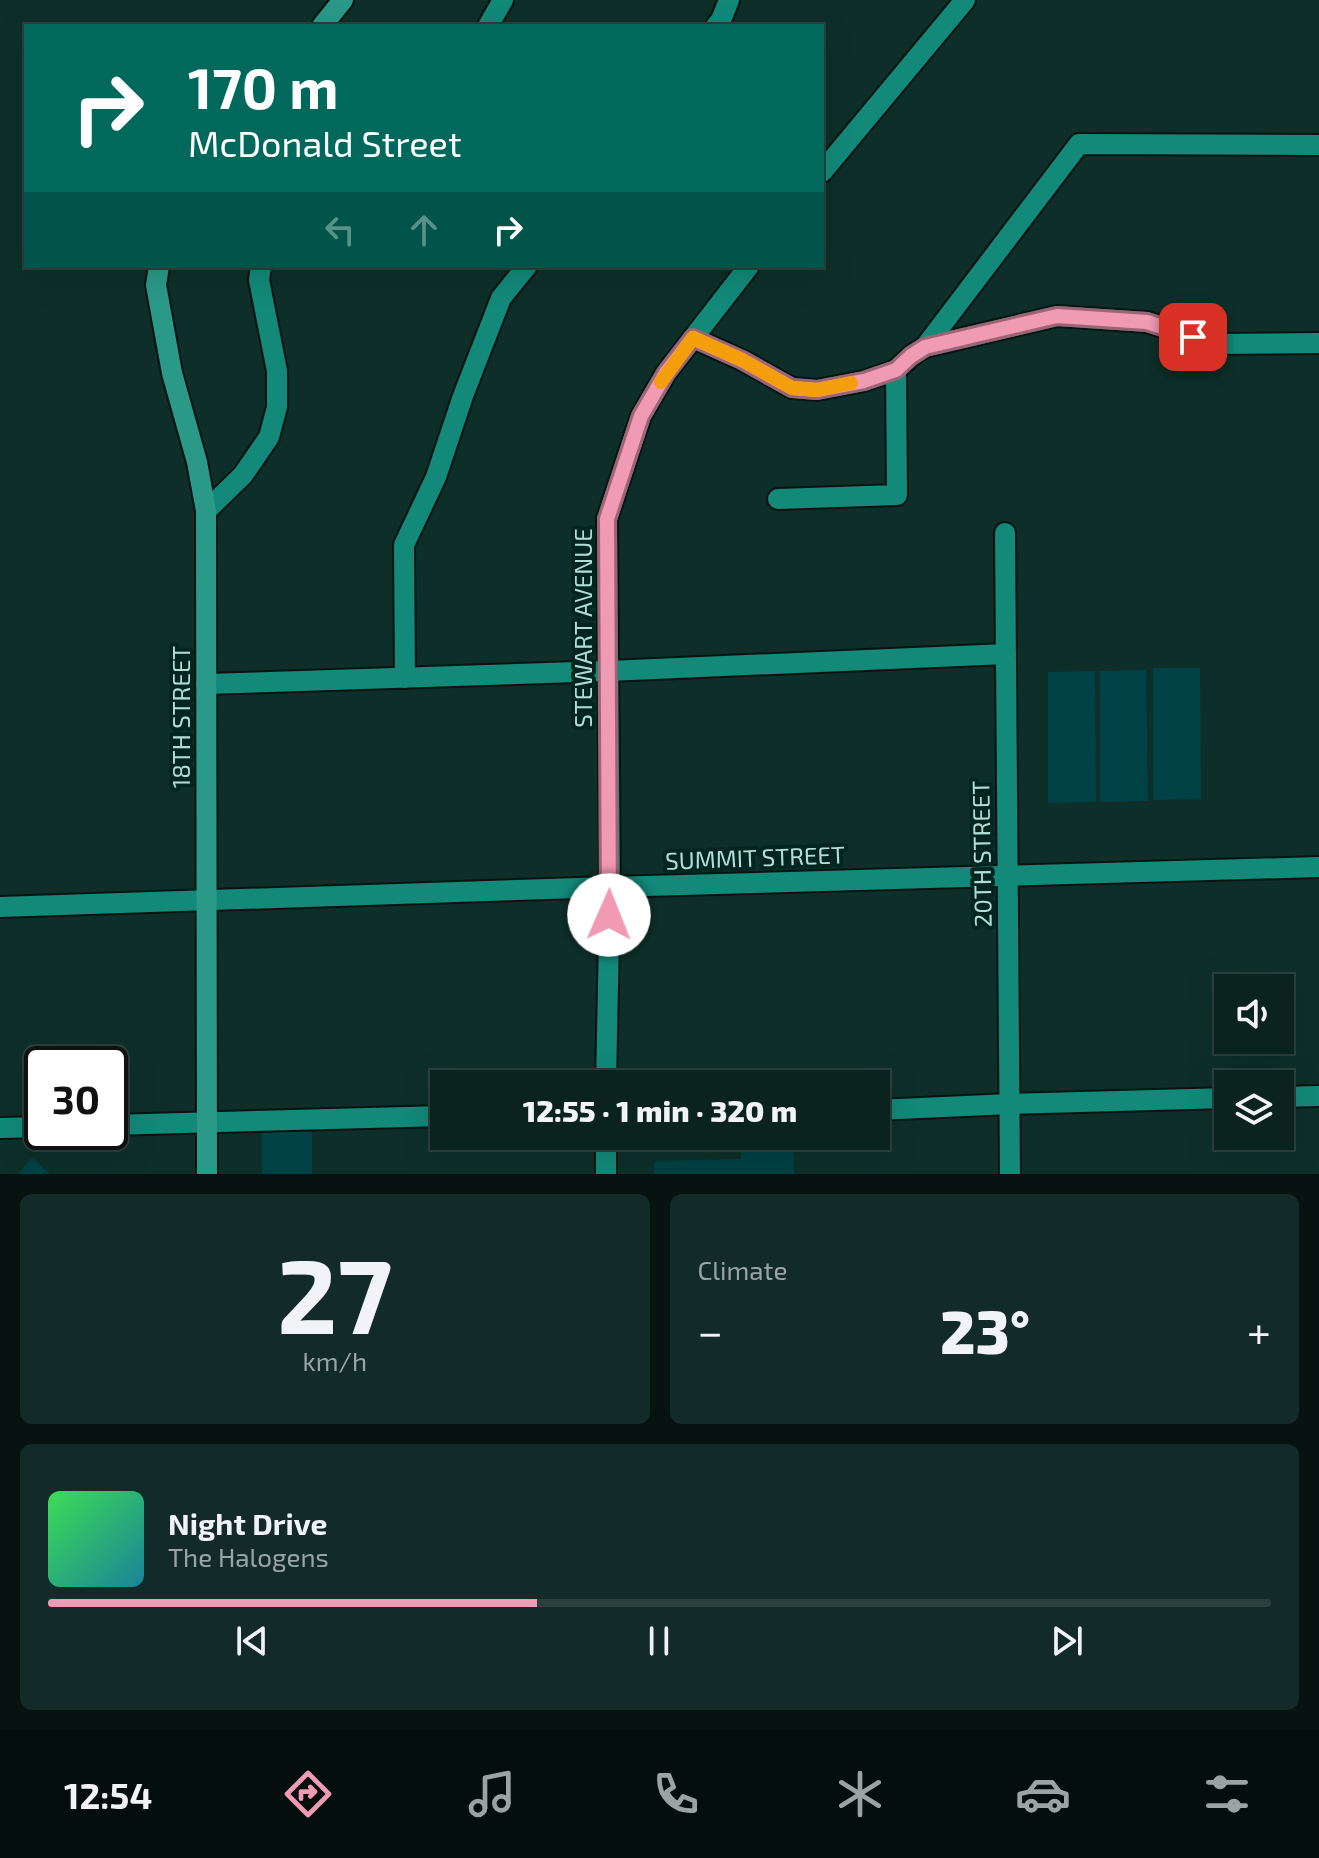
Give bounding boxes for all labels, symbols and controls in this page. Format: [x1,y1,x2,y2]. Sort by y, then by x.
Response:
text: 170 m [188,53,339,120]
icon: right [56,56,160,160]
text: McDonald Street [188,121,462,164]
icon: left [318,208,362,252]
icon: ahead [402,208,446,252]
icon: right [486,208,530,252]
pin [1159,303,1227,371]
icon: arrive [1171,315,1215,359]
street label: STEWART AVENUE [568,528,597,728]
street label: 18TH STREET [166,646,195,788]
street label: 20TH STREET [965,781,997,927]
street label: SUMMIT STREET [665,839,845,875]
position arrow [567,873,651,957]
map controls [1214,974,1294,1150]
button: sound [1214,974,1294,1054]
speed limit sign: 30 [24,1046,128,1150]
button: layers [1214,1070,1294,1150]
text: 12:55 · 1 min · 320 m [523,1092,797,1128]
text: 27 [277,1230,392,1355]
text: Climate [698,1254,787,1285]
text: 23° [940,1294,1030,1366]
text: − [698,1304,723,1357]
text: + [1247,1304,1271,1357]
text: km/h [302,1345,367,1376]
text: Night Drive [168,1505,327,1541]
text: The Halogens [168,1541,329,1572]
icon: previous [230,1619,274,1663]
icon: pause [637,1619,681,1663]
icon: next [1045,1619,1089,1663]
icon: directions [280,1766,336,1822]
icon: music [464,1766,520,1822]
icon: phone [648,1766,704,1822]
icon: climate [832,1766,888,1822]
icon: car [1015,1766,1071,1822]
icon: filters [1199,1766,1255,1822]
text: 12:54 [64,1773,152,1816]

